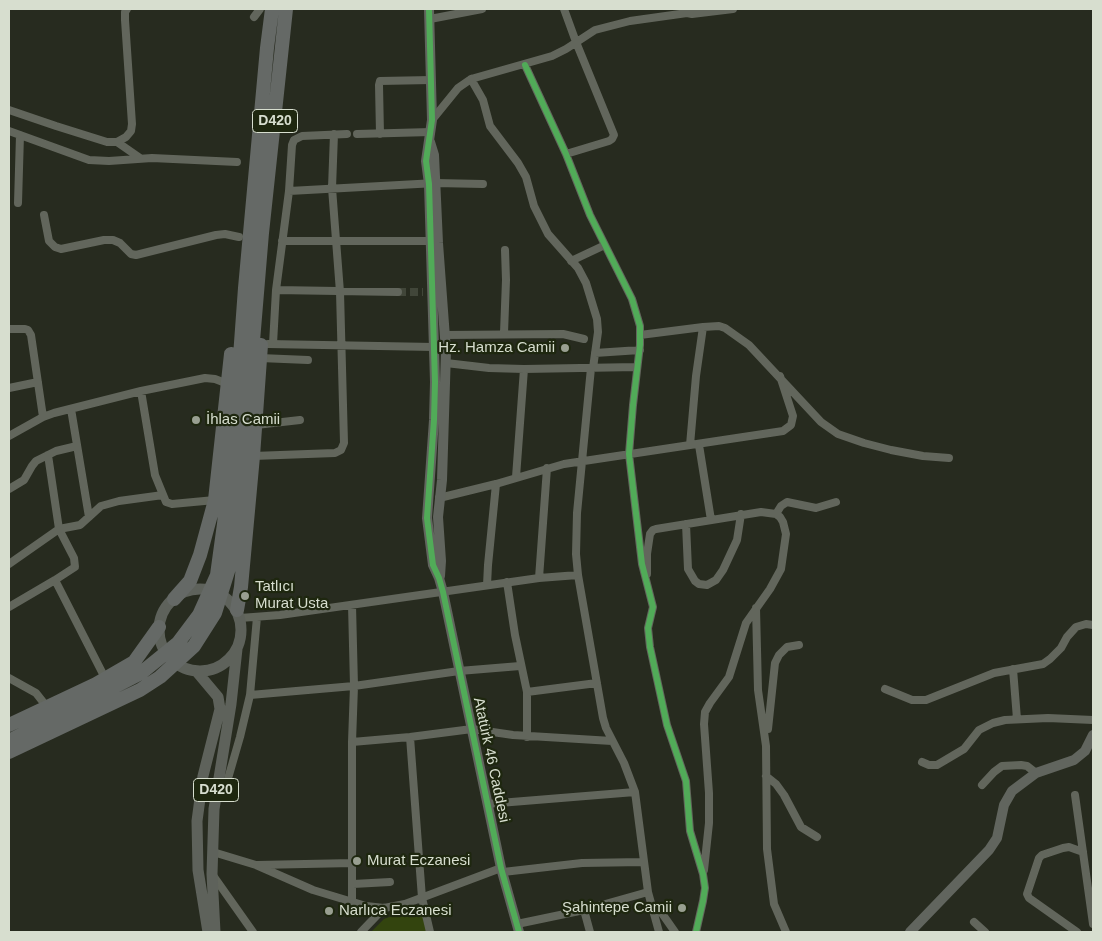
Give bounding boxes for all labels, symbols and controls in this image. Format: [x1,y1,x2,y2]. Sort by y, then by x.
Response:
road number: D420 [252,110,298,132]
place label: Hz. Hamza Camii [438,339,555,357]
marker: Hz. Hamza Camii [559,342,571,354]
place label: İhlas Camii [206,411,280,429]
marker: İhlas Camii [190,414,202,426]
place label: Tatlıcı Murat Usta [255,578,328,613]
marker: Tatlıcı Murat Usta [239,590,251,602]
street label: Atatürk 46 Caddesi [469,696,513,824]
road number: D420 [194,778,238,802]
place label: Murat Eczanesi [367,852,470,870]
marker: Murat Eczanesi [351,855,363,867]
place label: Şahintepe Camii [562,899,672,917]
place label: Narlıca Eczanesi [339,902,452,920]
marker: Şahintepe Camii [676,902,688,914]
marker: Narlıca Eczanesi [323,905,335,917]

